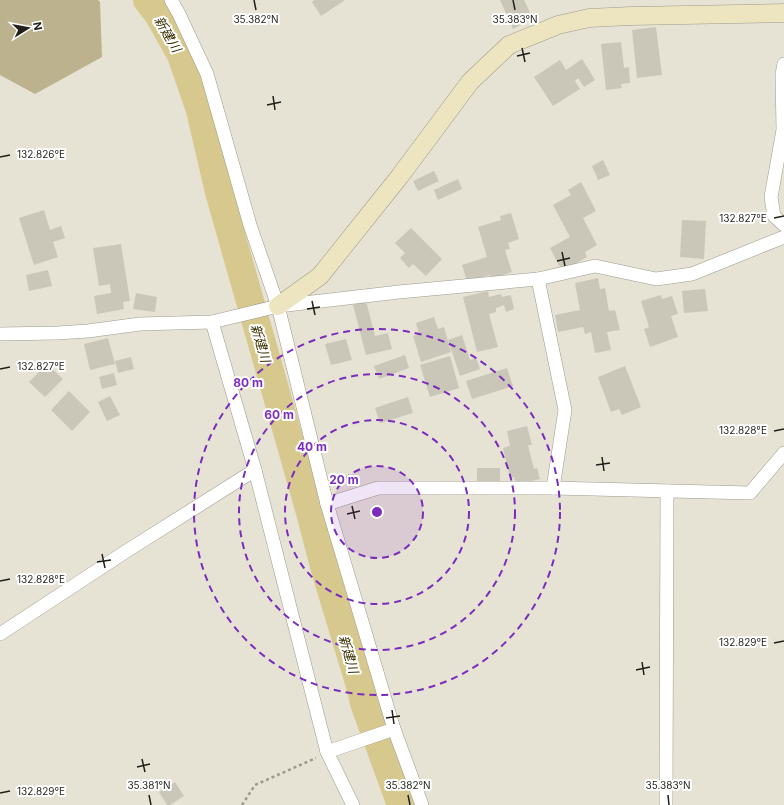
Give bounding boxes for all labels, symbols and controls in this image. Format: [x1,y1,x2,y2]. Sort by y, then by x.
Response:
north arrow [8,8,48,48]
water label: 新建川 [151,13,186,57]
text: 35.382°N [233,13,279,25]
text: 35.383°N [492,13,538,25]
text: N [30,21,45,32]
text: 132.826°E [17,148,65,160]
text: 132.827°E [719,212,767,224]
water label: 新建川 [248,322,275,366]
text: 132.827°E [17,360,65,372]
text: 80 m [233,375,263,390]
text: 60 m [264,407,294,422]
text: 132.828°E [719,424,767,436]
text: 40 m [297,439,327,454]
text: 20 m [329,472,359,487]
centre of rings [370,505,384,519]
text: 132.828°E [17,573,65,585]
water label: 新建川 [336,633,363,677]
text: 132.829°E [719,636,767,648]
text: 35.381°N [127,779,171,791]
text: 35.382°N [385,779,431,791]
text: 35.383°N [645,779,691,791]
text: 132.829°E [17,785,65,797]

